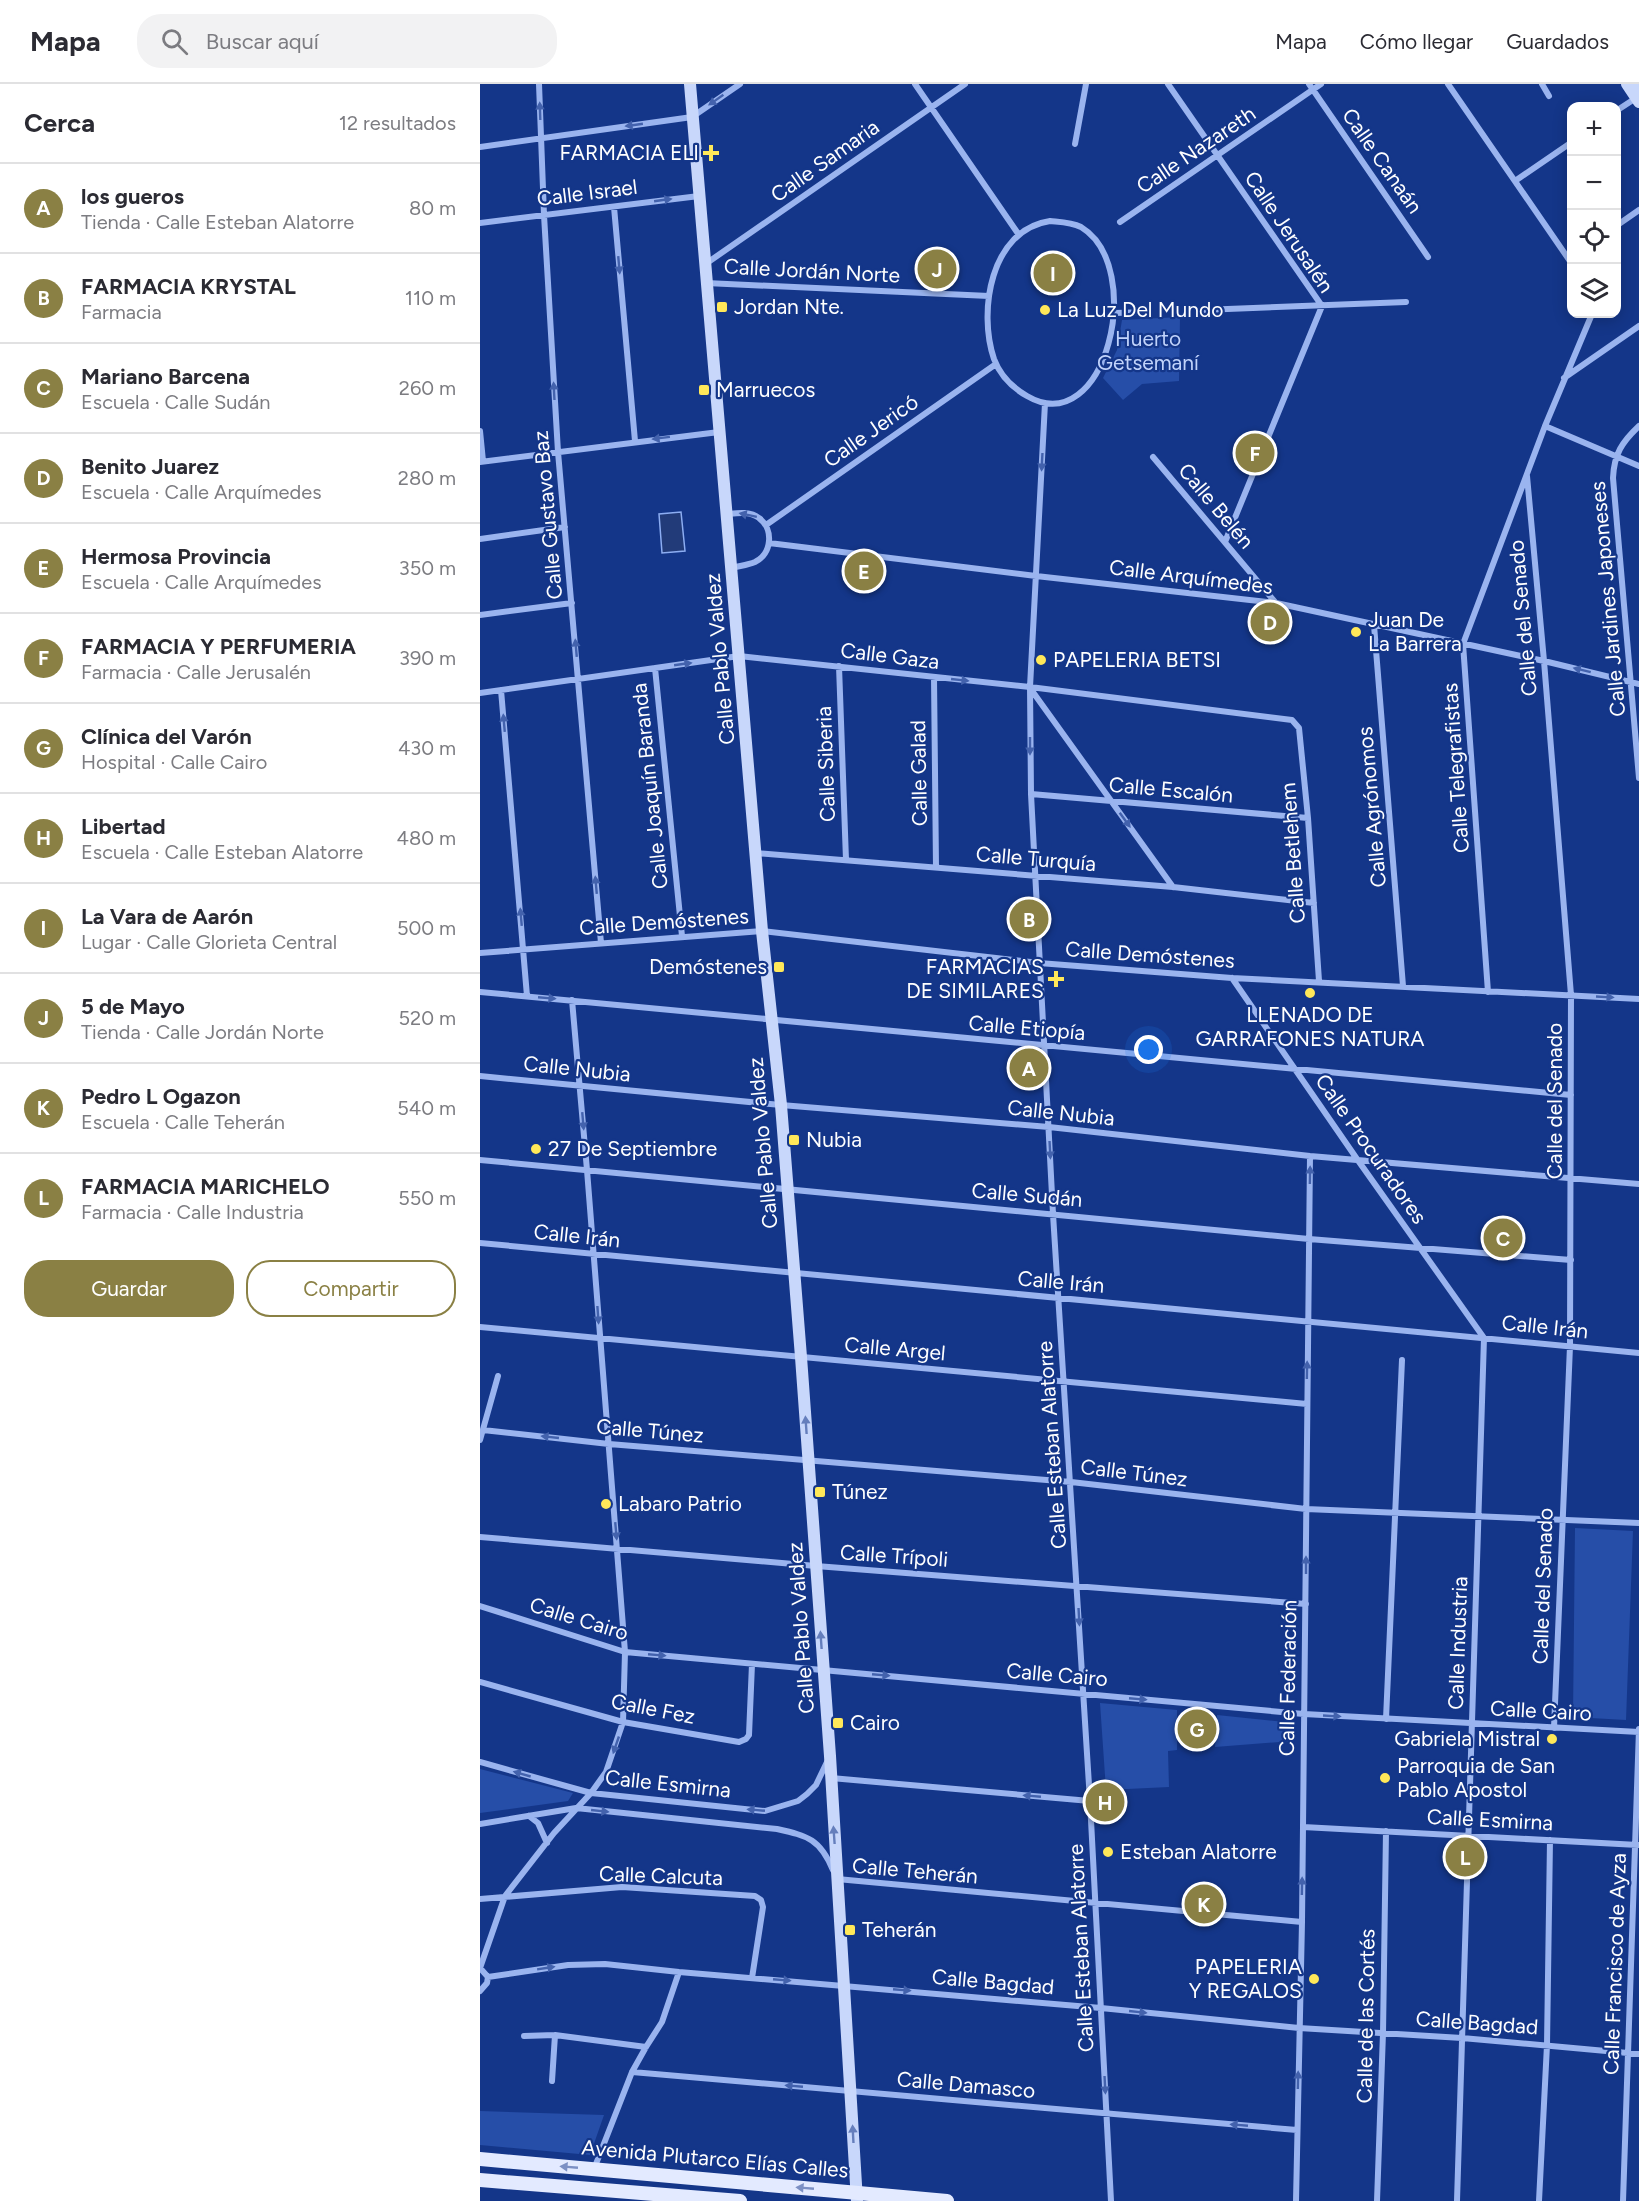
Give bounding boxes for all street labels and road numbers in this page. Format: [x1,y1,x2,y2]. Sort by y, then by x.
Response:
street label: Calle Nazareth [1132,101,1260,199]
street label: Calle Canaán [1337,103,1428,218]
street label: Calle Samaria [766,114,884,207]
street label: Calle Jerusalén [1240,166,1339,297]
street label: Calle Israel [535,174,639,211]
street label: Calle Jordán Norte [723,253,901,288]
street label: Calle Jericó [819,389,923,472]
street label: Calle Gustavo Baz [528,430,567,601]
street label: Calle Belén [1173,458,1259,553]
street label: Calle Jardines Japoneses [1585,480,1630,718]
street label: Calle del Senado [1503,539,1542,697]
street label: Calle Arquímedes [1108,554,1274,599]
street label: Calle Pablo Valdez [700,572,739,746]
street label: Calle Gaza [839,637,941,674]
street label: Calle Joaquín Baranda [626,682,673,890]
street label: Calle Telegrafistas [1437,682,1474,854]
street label: Calle Siberia [811,706,840,822]
street label: Calle Galad [905,720,932,826]
street label: Calle Agrónomos [1352,726,1391,888]
street label: Calle Escalón [1108,772,1234,807]
street label: Calle Betlehem [1275,782,1310,924]
street label: Calle Turquía [975,841,1097,876]
street label: Calle Demóstenes [578,903,750,940]
street label: Calle Demóstenes [1064,936,1236,973]
street label: Calle Etiopía [968,1010,1086,1045]
street label: Calle del Senado [1542,1023,1567,1179]
street label: Calle Nubia [522,1050,632,1087]
street label: Calle Pablo Valdez [743,1056,782,1230]
street label: Calle Procuradores [1310,1069,1432,1228]
street label: Calle Nubia [1006,1094,1116,1131]
street label: Calle Sudán [971,1177,1083,1212]
street label: Calle Irán [533,1219,622,1252]
street label: Calle Irán [1017,1265,1105,1298]
street label: Calle Irán [1501,1310,1590,1343]
street label: Calle Argel [843,1332,947,1365]
street label: Calle Esteban Alatorre [1032,1340,1071,1550]
street label: Calle Túnez [595,1413,705,1448]
street label: Calle Túnez [1079,1454,1189,1491]
street label: Calle del Senado [1527,1507,1558,1665]
street label: Calle Trípoli [839,1539,949,1572]
street label: Calle Pablo Valdez [782,1541,819,1715]
street label: Calle Industria [1443,1576,1472,1710]
street label: Calle Cairo [527,1592,631,1645]
street label: Calle Federación [1274,1600,1301,1756]
street label: Calle Cairo [1005,1658,1109,1691]
street label: Calle Fez [609,1688,697,1729]
street label: Calle Cairo [1490,1695,1592,1726]
street label: Calle Esmirna [604,1764,732,1803]
street label: Calle Esmirna [1426,1804,1554,1835]
street label: Calle Esteban Alatorre [1063,1843,1098,2053]
street label: Calle Teherán [851,1853,979,1888]
street label: Calle Francisco de Ayza [1598,1853,1631,2075]
street label: Calle Calcuta [599,1861,723,1890]
street label: Calle de las Cortés [1351,1928,1380,2103]
street label: Calle Bagdad [931,1964,1055,1999]
street label: Calle Bagdad [1415,2006,1539,2039]
street label: Calle Damasco [896,2066,1036,2103]
street label: Avenida Plutarco Elías Calles [581,2134,850,2183]

